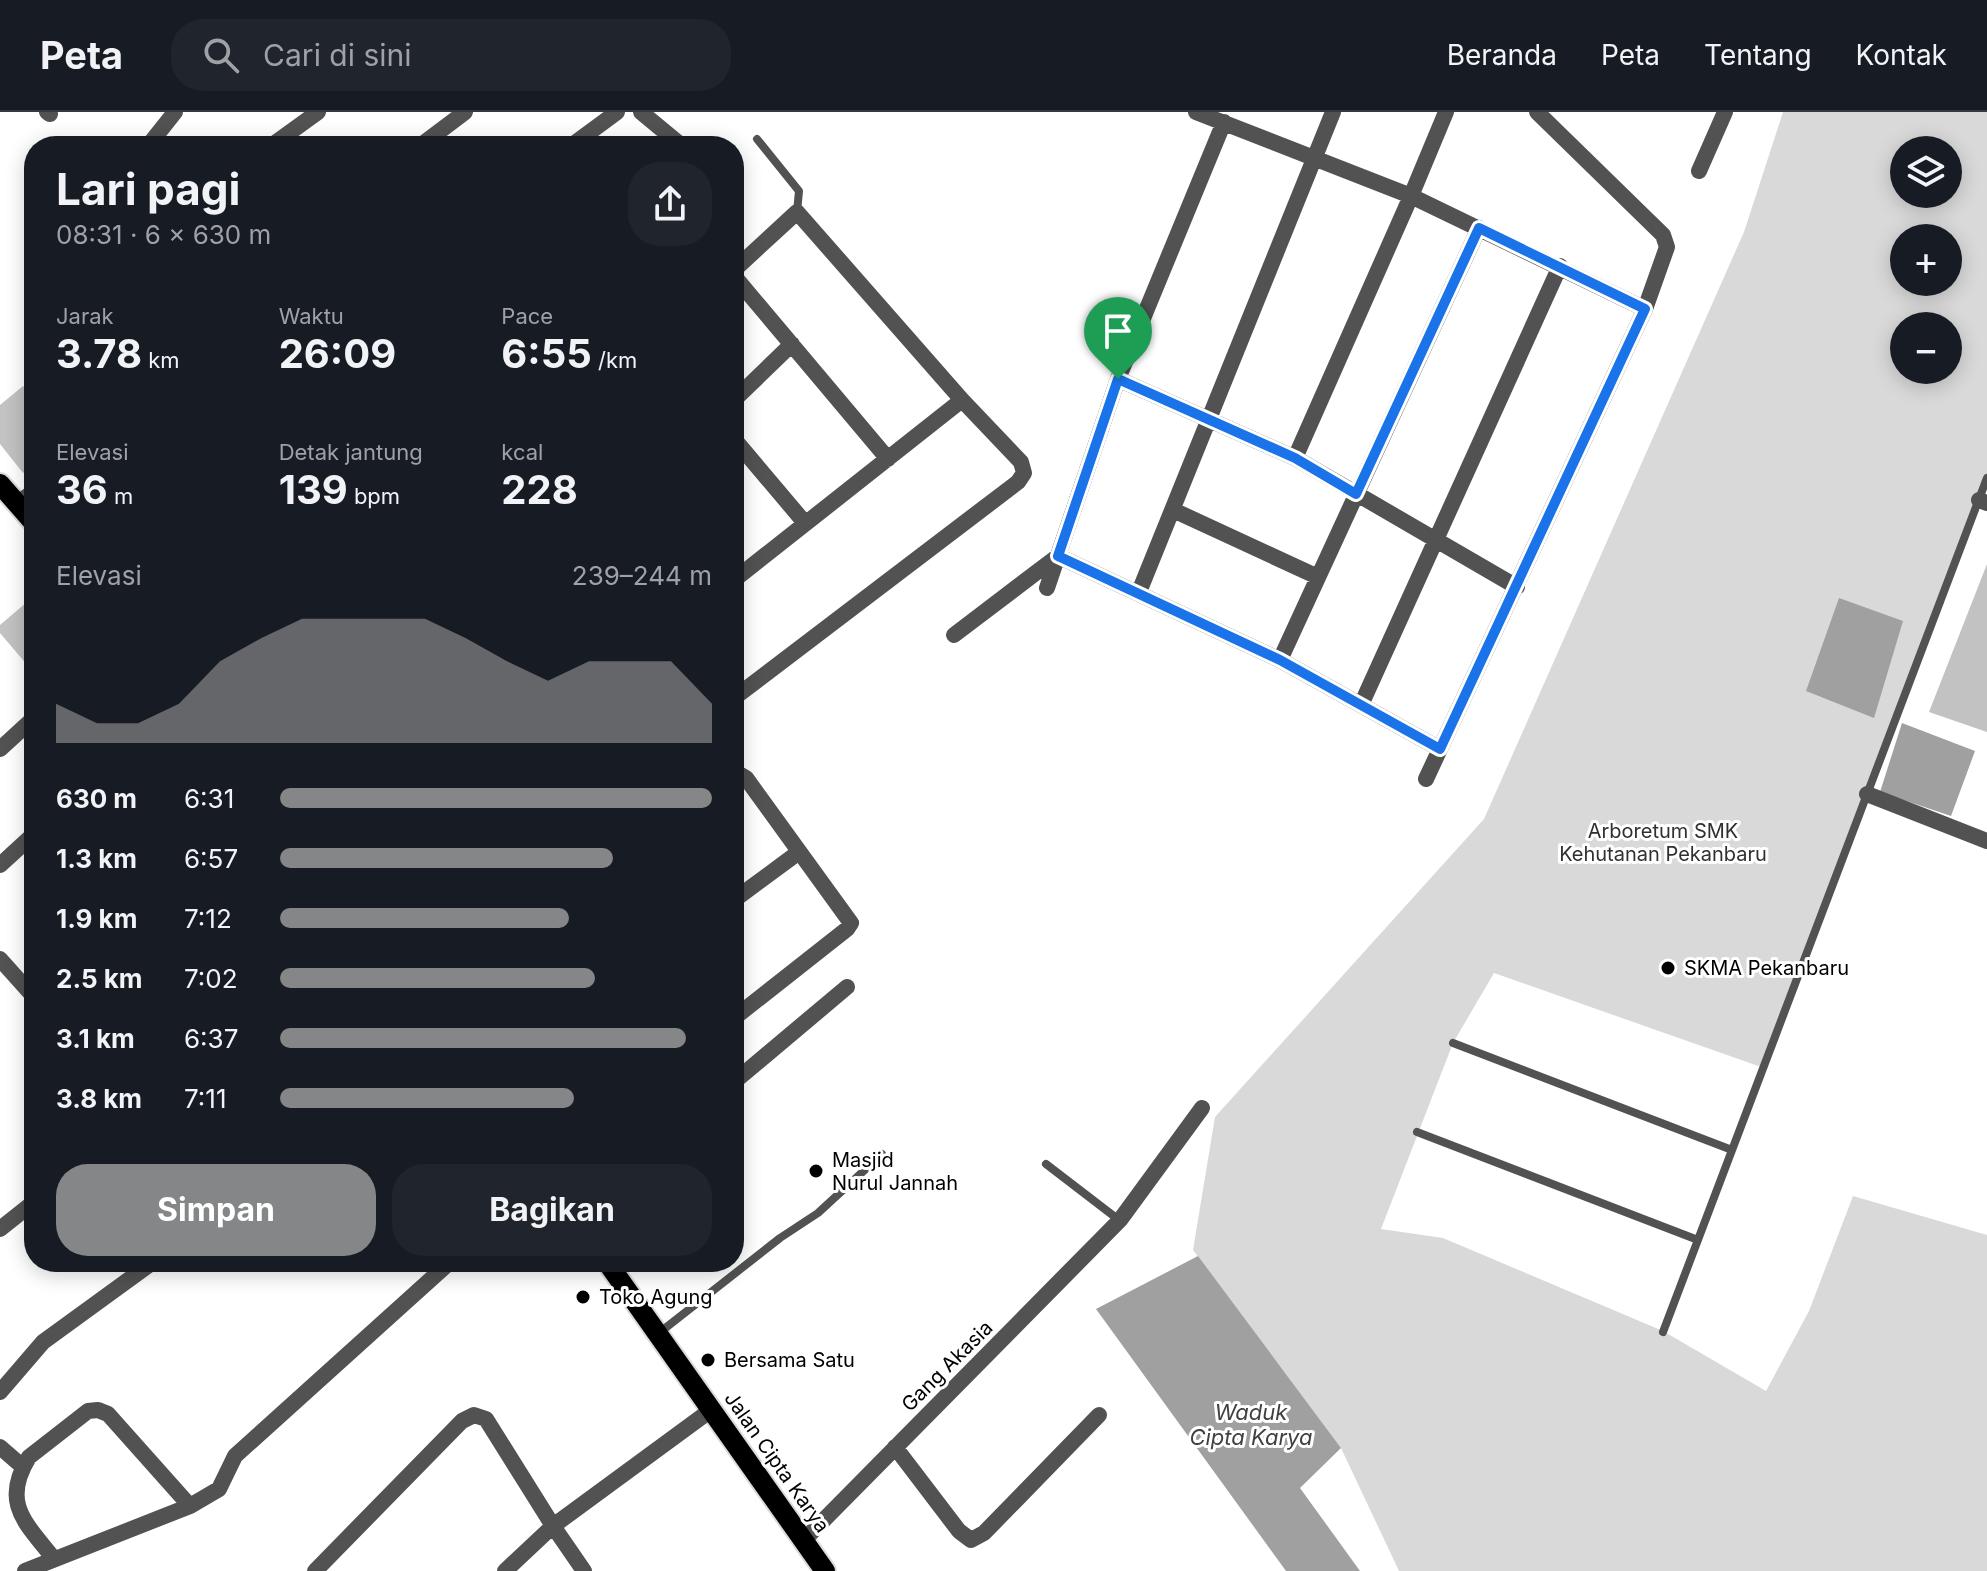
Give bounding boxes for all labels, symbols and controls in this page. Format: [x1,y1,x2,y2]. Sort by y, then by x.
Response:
search box [171,19,731,91]
text: Peta [40,32,123,78]
icon: search [199,33,243,77]
text: Cari di sini [263,37,412,73]
text: Beranda [1447,38,1557,72]
text: Peta [1601,38,1660,72]
text: Tentang [1704,38,1812,72]
text: Kontak [1856,38,1947,72]
map controls [1890,136,1962,384]
button: layers [1890,136,1962,208]
text: Lari pagi [56,162,240,216]
button: share [628,162,712,246]
text: 08:31 · 6 × 630 m [56,219,271,250]
button: + [1890,224,1962,296]
pin [1084,297,1152,379]
text: Jarak [56,303,114,329]
text: Waktu [279,303,344,329]
text: Pace [501,303,553,329]
icon: arrive [1096,309,1140,353]
button: − [1890,312,1962,384]
text: 3.78 [56,329,142,378]
text: 26:09 [279,329,396,378]
text: 6:55 [501,329,592,378]
text: km [142,347,180,373]
text: /km [592,347,637,373]
text: Elevasi [56,439,129,465]
text: Detak jantung [279,439,423,465]
text: kcal [501,439,543,465]
text: 36 [56,465,108,514]
text: 139 [279,465,348,514]
text: 228 [501,465,578,514]
text: m [108,483,133,509]
text: bpm [348,483,400,509]
text: Elevasi [56,560,142,591]
text: 239–244 m [572,560,712,591]
text: 630 m [56,783,137,814]
text: 6:31 [184,783,234,814]
park label: Arboretum SMK Kehutanan Pekanbaru [1559,819,1767,866]
text: 1.3 km [56,843,137,874]
text: 6:57 [184,843,238,874]
text: 1.9 km [56,903,137,934]
text: 7:12 [184,903,232,934]
place label: SKMA Pekanbaru [1684,956,1849,980]
marker: SKMA Pekanbaru [1659,959,1677,977]
text: 2.5 km [56,963,142,994]
text: 7:02 [184,963,238,994]
text: 3.1 km [56,1023,135,1054]
text: 6:37 [184,1023,238,1054]
text: 3.8 km [56,1083,142,1114]
text: 7:11 [184,1083,226,1114]
place label: Masjid Nurul Jannah [832,1148,958,1195]
marker: Masjid Nurul Jannah [807,1162,825,1180]
button: Simpan [56,1164,376,1256]
button: Bagikan [392,1164,712,1256]
place label: Toko Agung [599,1285,712,1309]
marker: Toko Agung [574,1288,592,1306]
street label: Gang Akasia [897,1316,997,1416]
place label: Bersama Satu [724,1348,855,1372]
marker: Bersama Satu [699,1351,717,1369]
street label: Jalan Cipta Karya [719,1387,835,1537]
water label: Waduk Cipta Karya [1189,1399,1313,1450]

